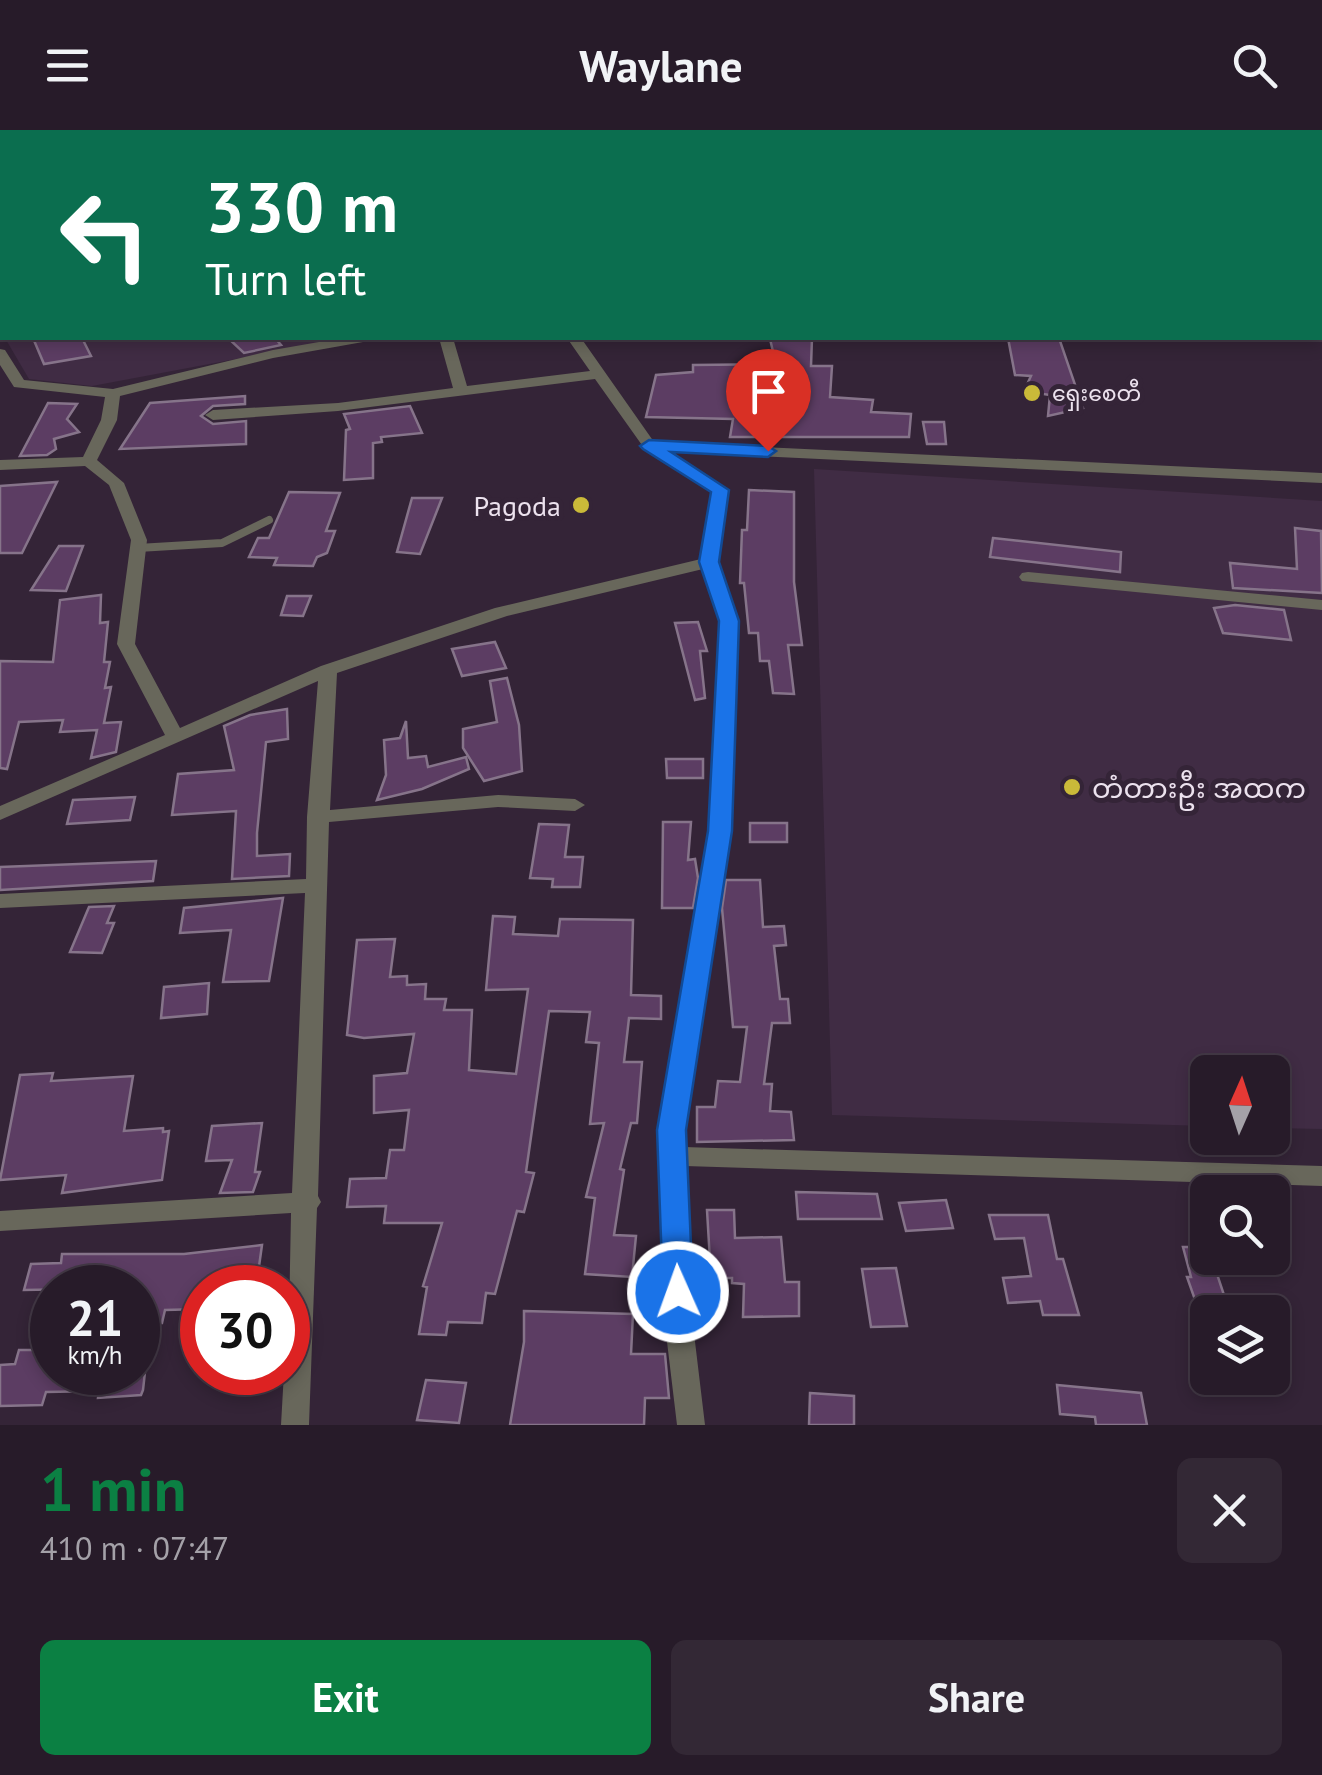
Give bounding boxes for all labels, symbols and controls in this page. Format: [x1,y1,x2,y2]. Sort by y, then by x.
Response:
text: Waylane [579,36,743,94]
icon: menu [40,38,95,93]
icon: search [1227,38,1282,93]
text: 330 m [205,161,398,251]
icon: left [40,170,170,300]
text: Turn left [205,249,366,307]
pin [726,349,811,452]
icon: arrive [741,364,796,419]
place label: ရှေးစေတီ [1052,378,1141,411]
marker: ရှေးစေတီ [1021,382,1043,404]
place label: Pagoda [473,487,561,524]
marker: Pagoda [570,494,592,516]
place label: တံတားဦး အထက [1092,769,1306,811]
marker: တံတားဦး အထက [1061,776,1083,798]
north arrow [1190,1055,1290,1155]
map controls [1190,1055,1290,1395]
button: search [1190,1175,1290,1275]
position arrow [626,1240,730,1344]
speed limit sign: 30 [180,1265,310,1395]
text: 21 [67,1285,123,1350]
button: layers [1190,1295,1290,1395]
text: km/h [68,1339,122,1371]
text: 1 min [40,1450,186,1528]
button: close [1177,1458,1282,1563]
text: 410 m · 07:47 [40,1527,229,1569]
button: Exit [40,1640,651,1755]
button: Share [671,1640,1282,1755]

